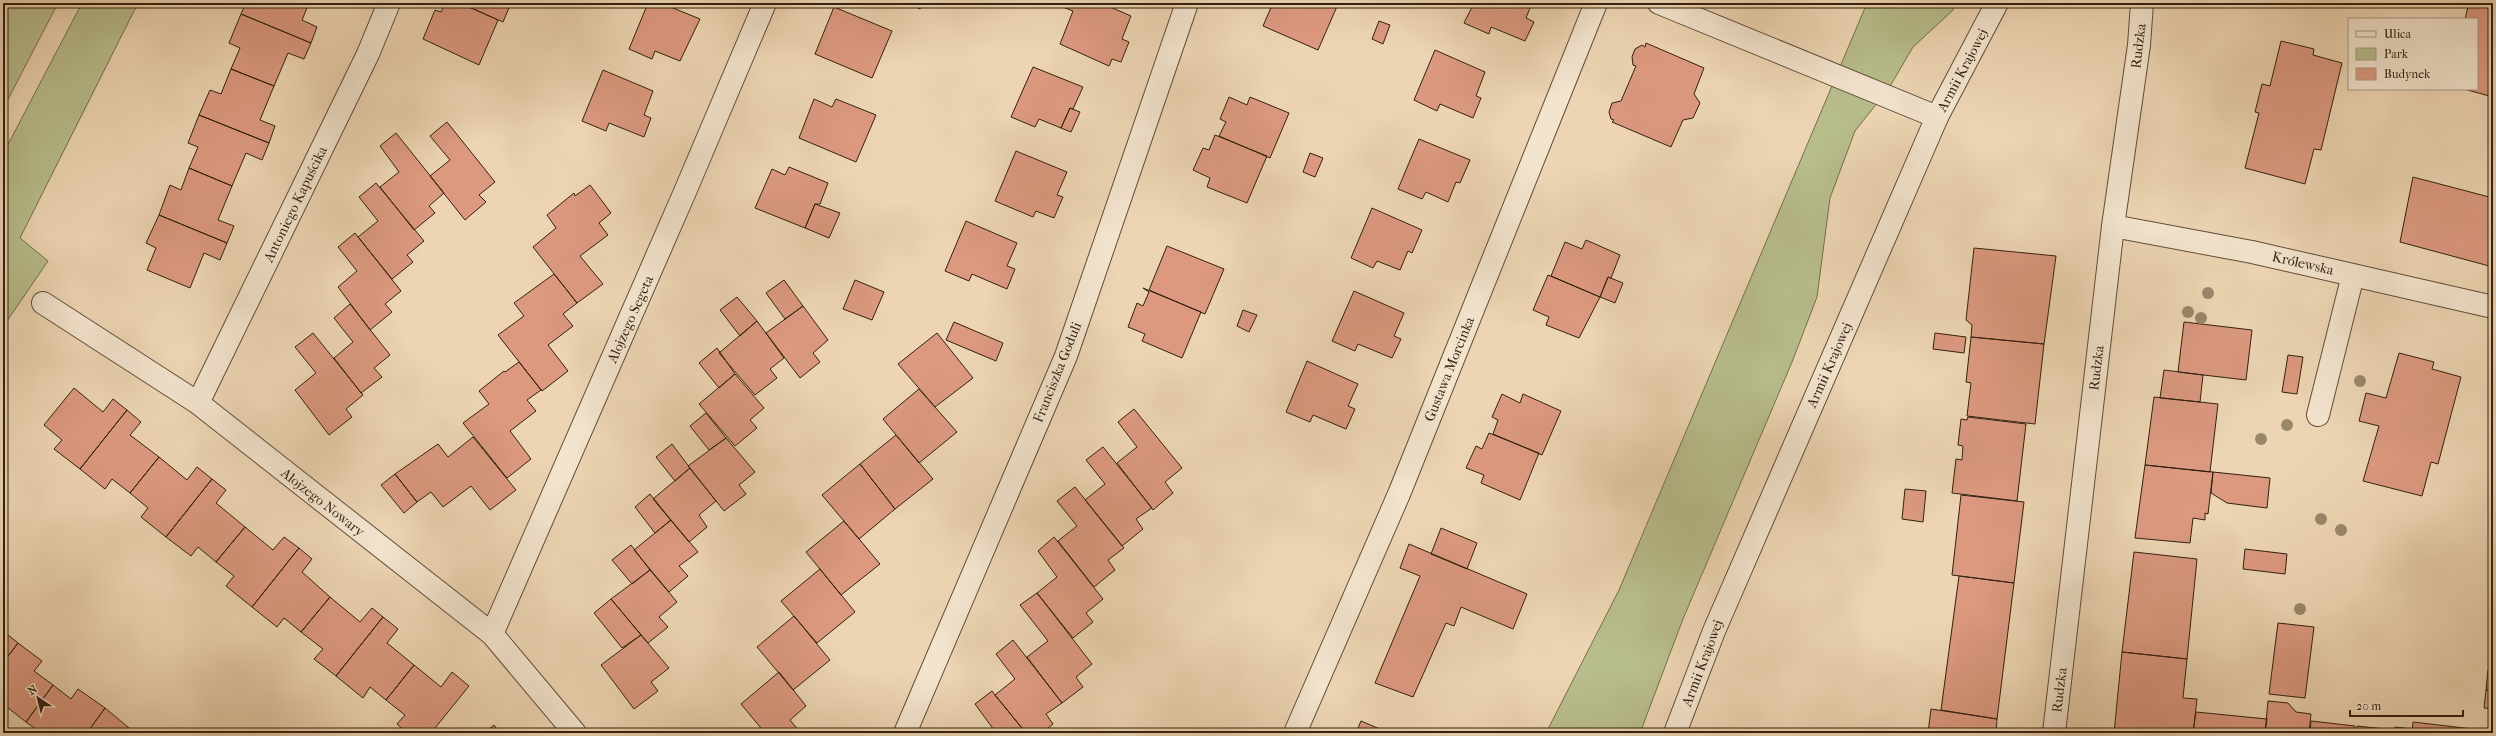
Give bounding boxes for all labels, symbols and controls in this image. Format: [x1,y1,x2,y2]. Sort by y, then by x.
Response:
legend [2348,18,2478,90]
street label: Rudzka [2127,22,2150,70]
street label: Armii Krajowej [1933,26,1991,116]
text: Ulica [2384,27,2411,41]
text: Park [2384,47,2409,61]
text: Budynek [2384,67,2431,81]
street label: Antoniego Kapuścika [260,143,331,266]
street label: Królewska [2270,248,2336,279]
street label: Alojzego Segeta [603,272,658,367]
street label: Gustawa Morcinka [1421,314,1478,424]
street label: Franciszka Goduli [1030,319,1085,425]
street label: Armii Krajowej [1803,320,1856,411]
street label: Rudzka [2085,344,2108,392]
street label: Alojzego Nowary [277,464,368,541]
street label: Armii Krajowej [1678,617,1727,710]
street label: Rudzka [2048,666,2071,714]
north arrow [18,678,58,718]
text: N [25,682,40,698]
scale bar [2350,692,2463,718]
text: 20 m [2356,699,2381,713]

